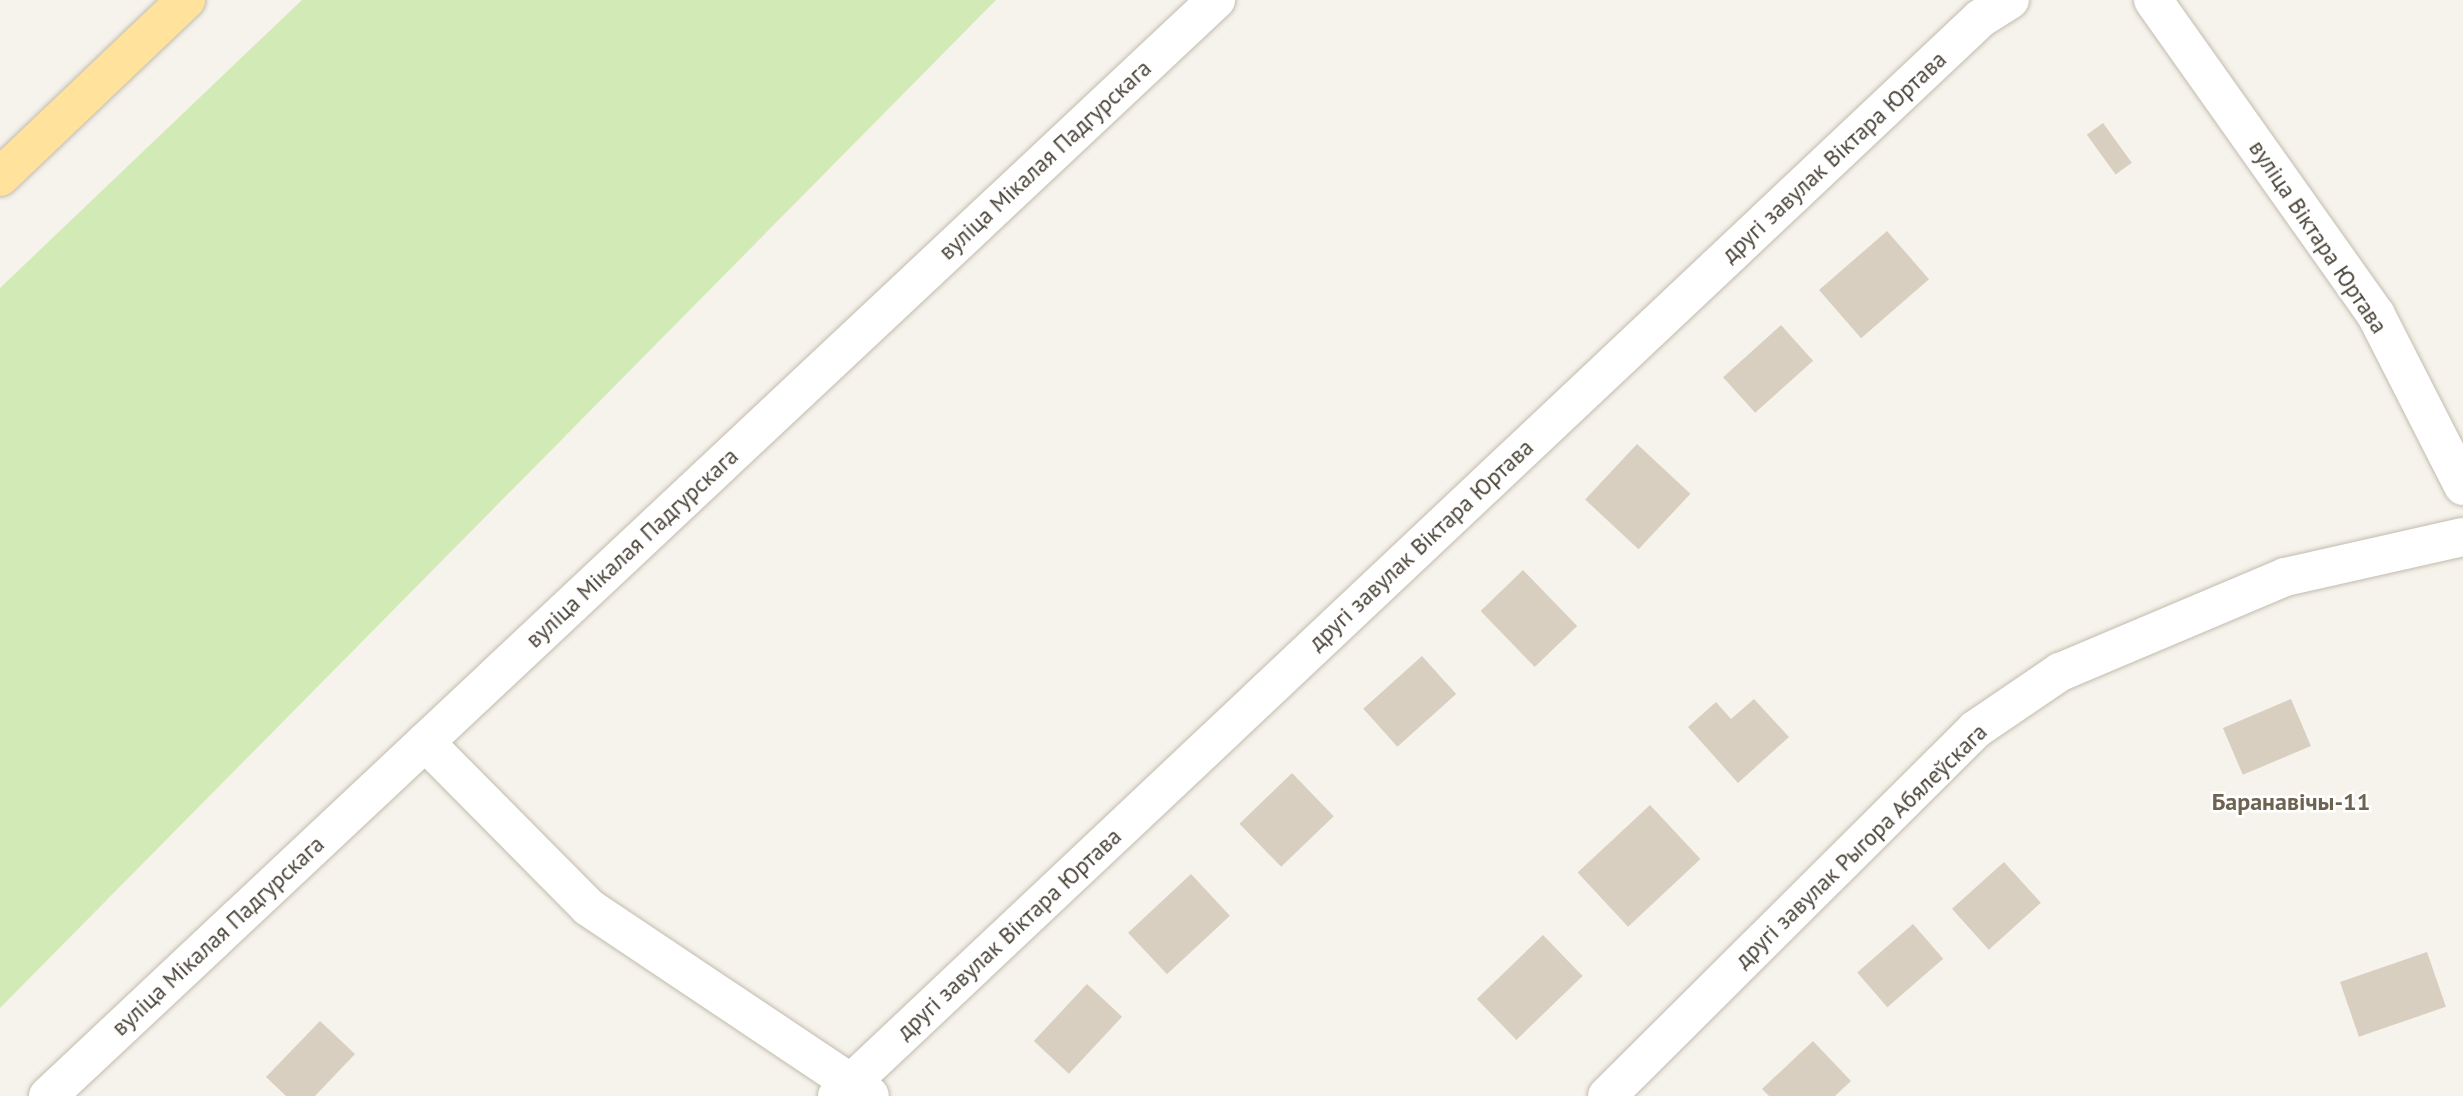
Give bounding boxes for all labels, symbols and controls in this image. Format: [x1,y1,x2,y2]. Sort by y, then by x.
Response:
street label: другі завулак Віктара Юртава [1716,46,1952,268]
street label: вуліца Мікалая Падгурскага [933,54,1157,266]
street label: вуліца Віктара Юртава [2243,135,2393,339]
street label: другі завулак Віктара Юртава [1303,434,1539,656]
street label: вуліца Мікалая Падгурскага [520,442,744,654]
street label: другі завулак Рыгора Абялеўскага [1729,718,1993,974]
district label: Баранавічы-11 [2212,788,2370,816]
street label: другі завулак Віктара Юртава [891,823,1127,1045]
street label: вуліца Мікалая Падгурскага [106,830,330,1042]

